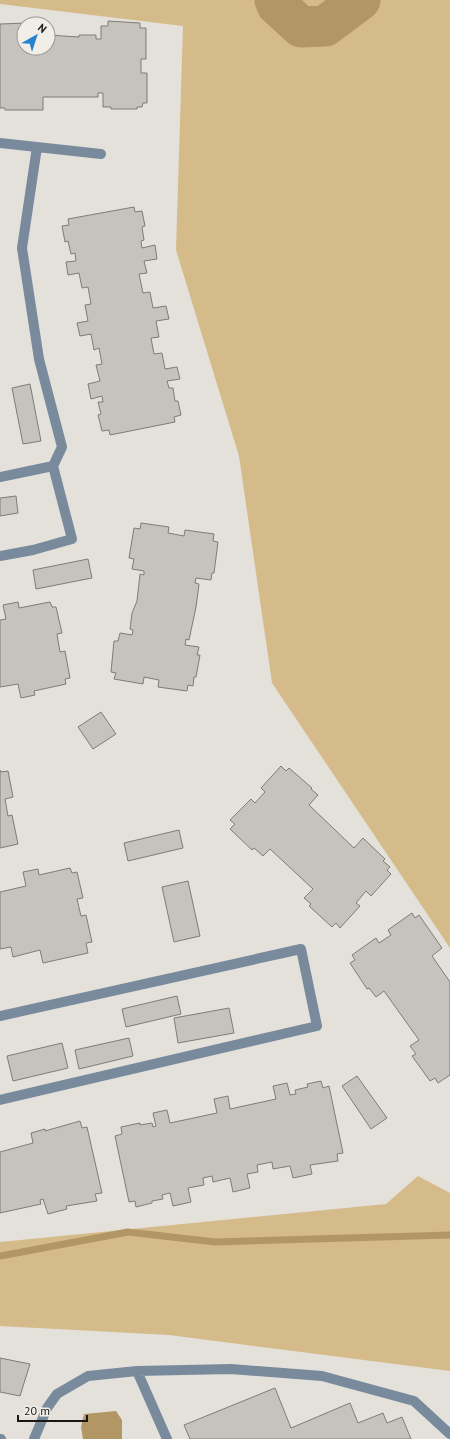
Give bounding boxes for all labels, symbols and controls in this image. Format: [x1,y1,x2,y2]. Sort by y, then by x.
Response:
north arrow [16,16,56,56]
text: N [35,21,50,36]
scale bar [18,1397,87,1423]
text: 20 m [24,1403,50,1418]

